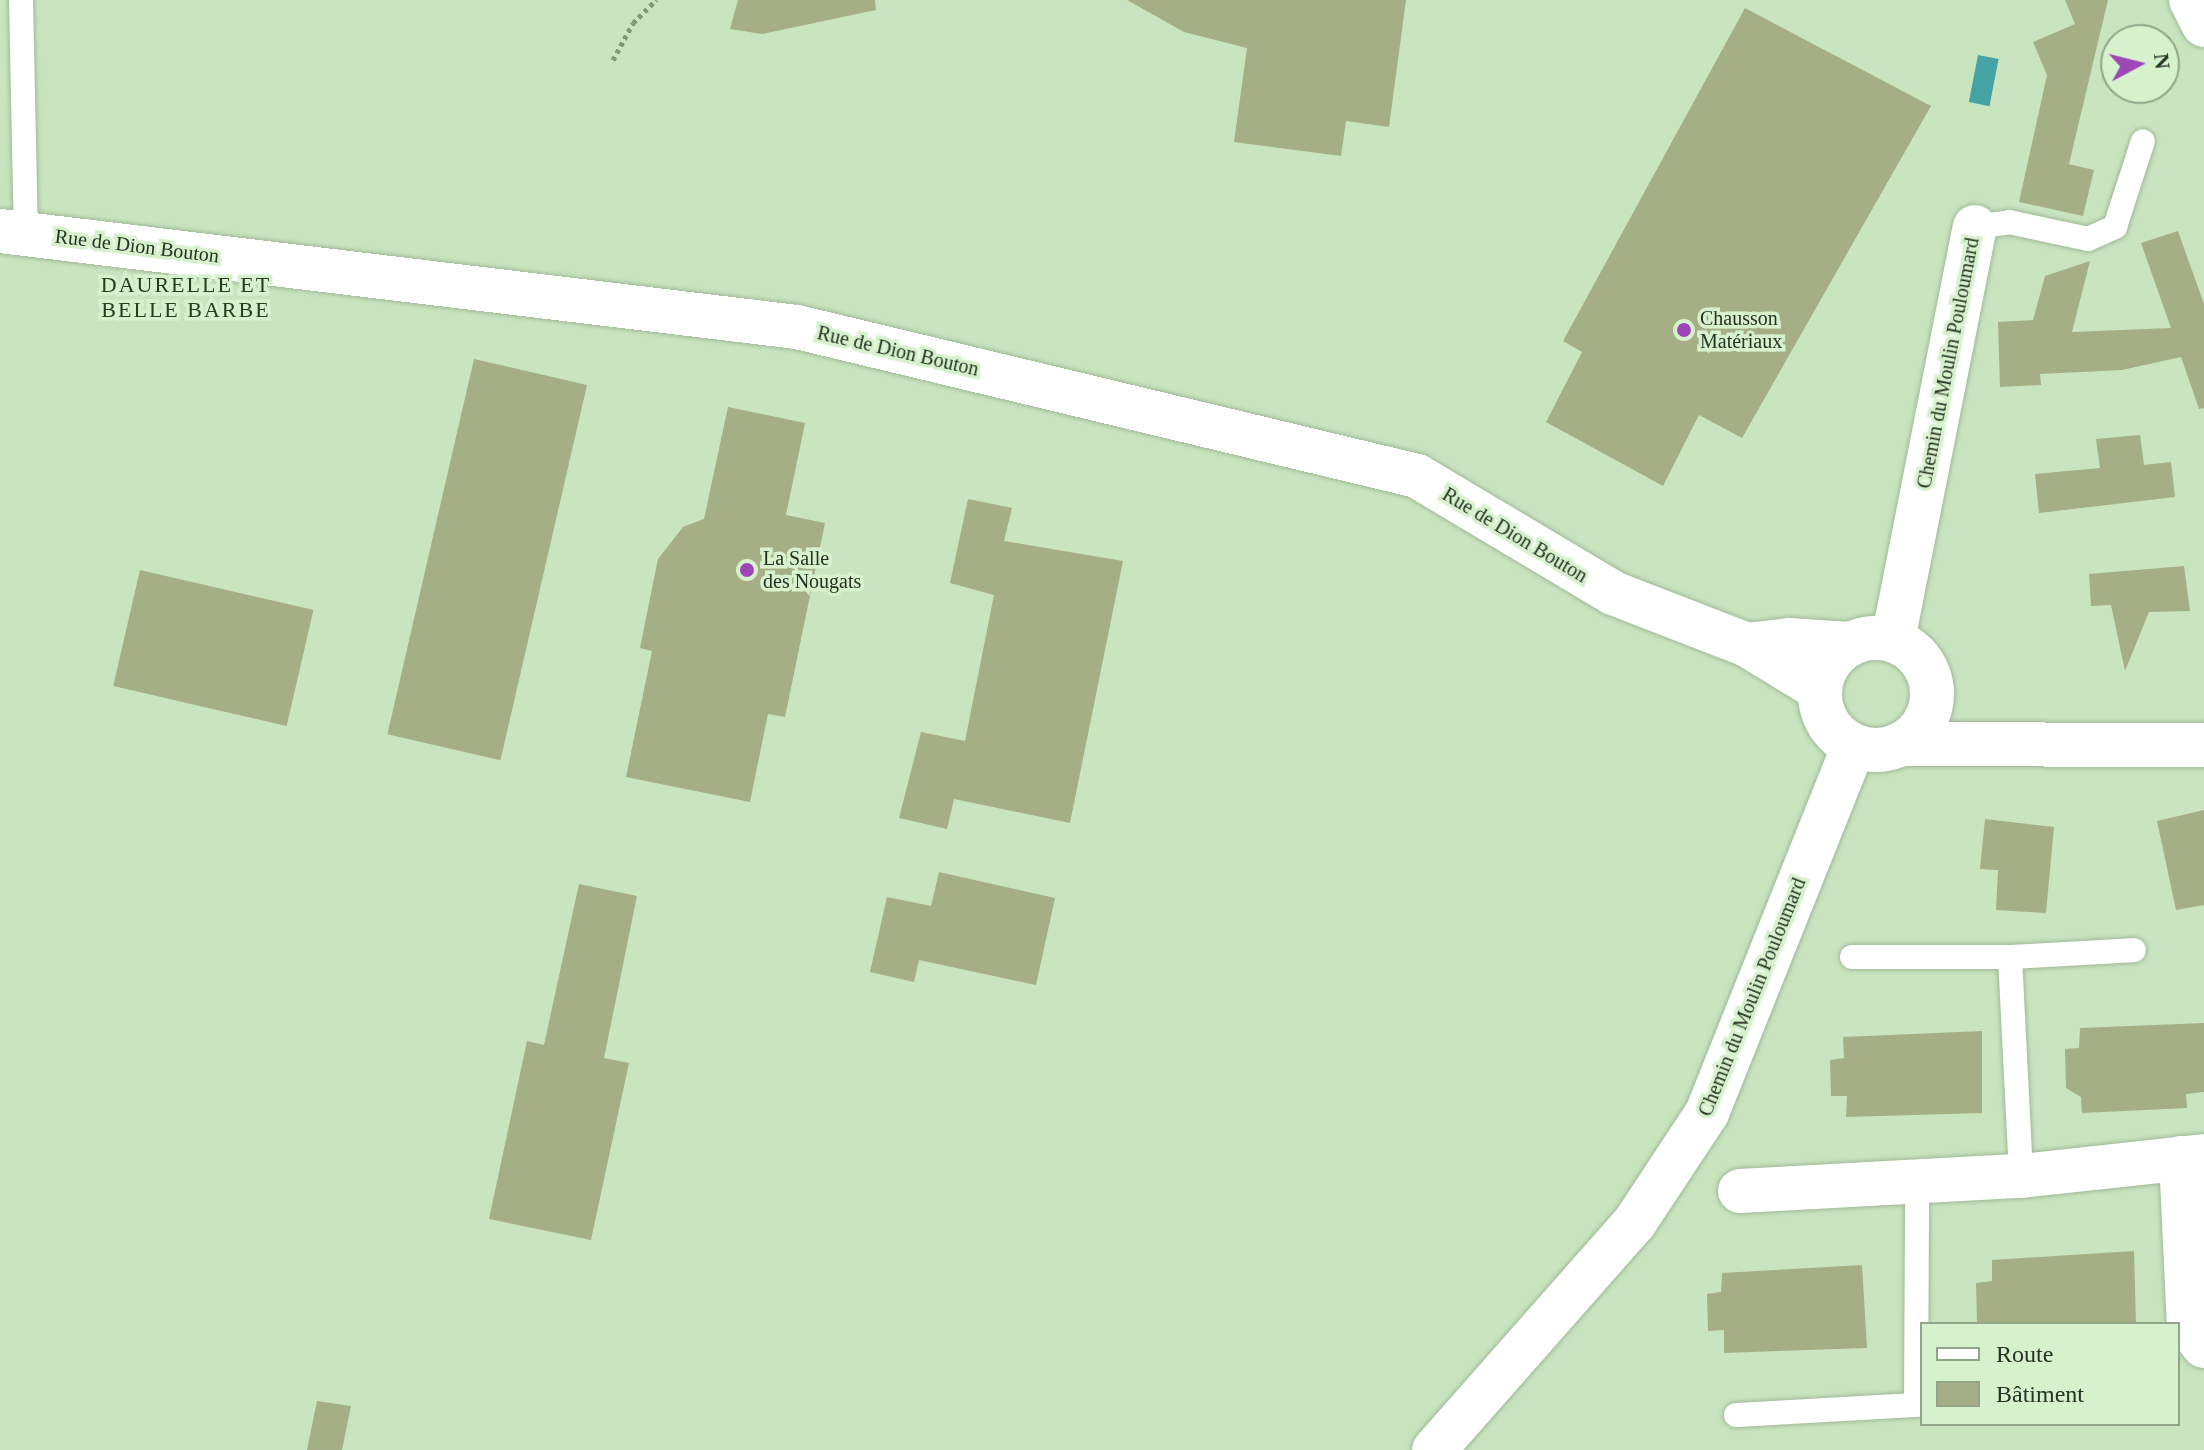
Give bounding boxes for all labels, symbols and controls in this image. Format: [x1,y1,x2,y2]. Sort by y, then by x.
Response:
north arrow [2100,24,2180,104]
text: N [2149,52,2176,71]
street label: Rue de Dion Bouton [54,224,220,268]
street label: Chemin du Moulin Pouloumard [1912,236,1984,490]
district label: DAURELLE ET BELLE BARBE [101,271,271,322]
place label: Chausson Matériaux [1700,306,1782,353]
street label: Rue de Dion Bouton [815,321,981,381]
marker: Chausson Matériaux [1675,321,1693,339]
street label: Rue de Dion Bouton [1438,482,1592,588]
place label: La Salle des Nougats [763,546,861,593]
marker: La Salle des Nougats [738,561,756,579]
street label: Chemin du Moulin Pouloumard [1693,874,1811,1120]
legend [1920,1322,2180,1426]
text: Route [1996,1341,2053,1367]
text: Bâtiment [1996,1381,2084,1407]

